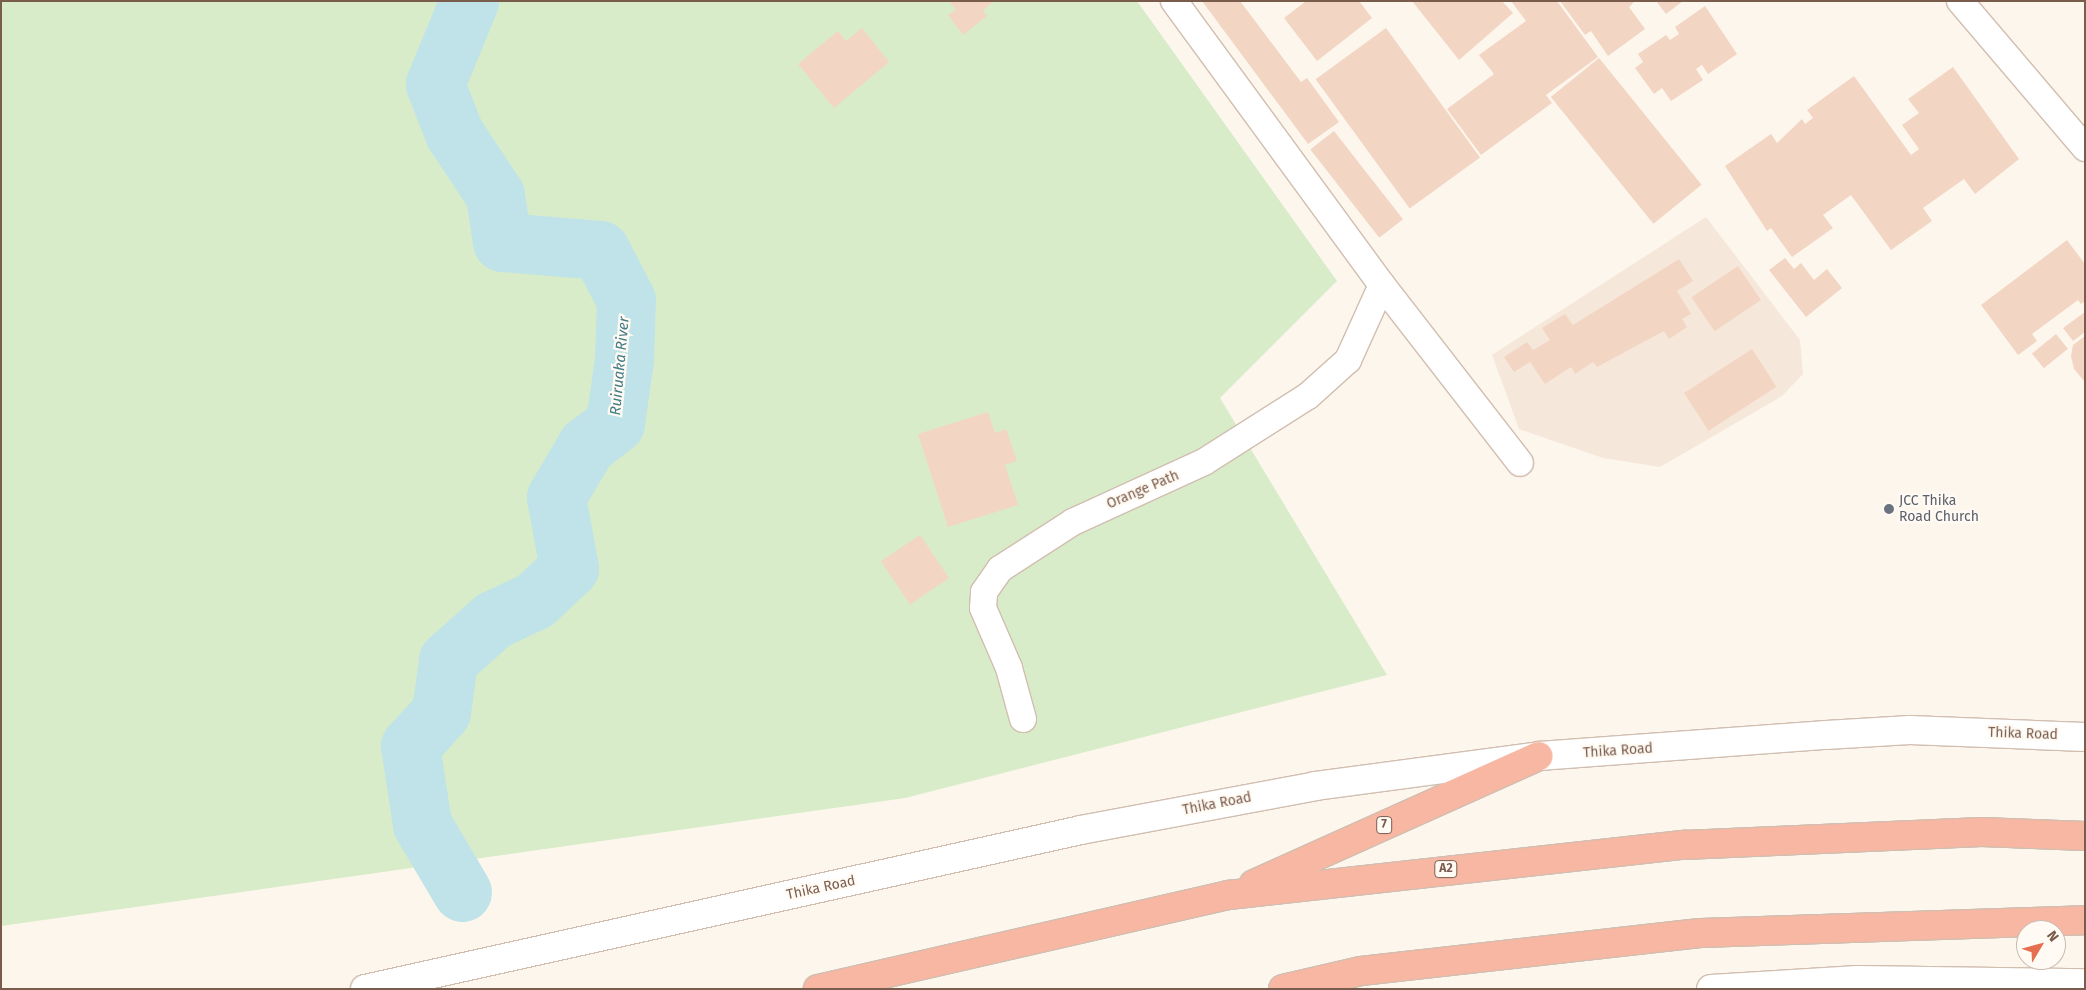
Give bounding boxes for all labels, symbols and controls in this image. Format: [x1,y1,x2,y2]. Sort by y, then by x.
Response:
water label: Ruiruaka River [607,316,633,416]
street label: Orange Path [1104,467,1182,513]
place label: JCC Thika Road Church [1899,493,1979,526]
marker: JCC Thika Road Church [1883,503,1895,515]
street label: Thika Road [1988,724,2058,744]
street label: Thika Road [1583,740,1653,762]
street label: Thika Road [1181,789,1253,819]
road number: 7 [1375,816,1393,834]
road number: A2 [1434,860,1458,879]
street label: Thika Road [785,873,857,903]
north arrow [2016,920,2066,970]
text: N [2043,927,2062,945]

